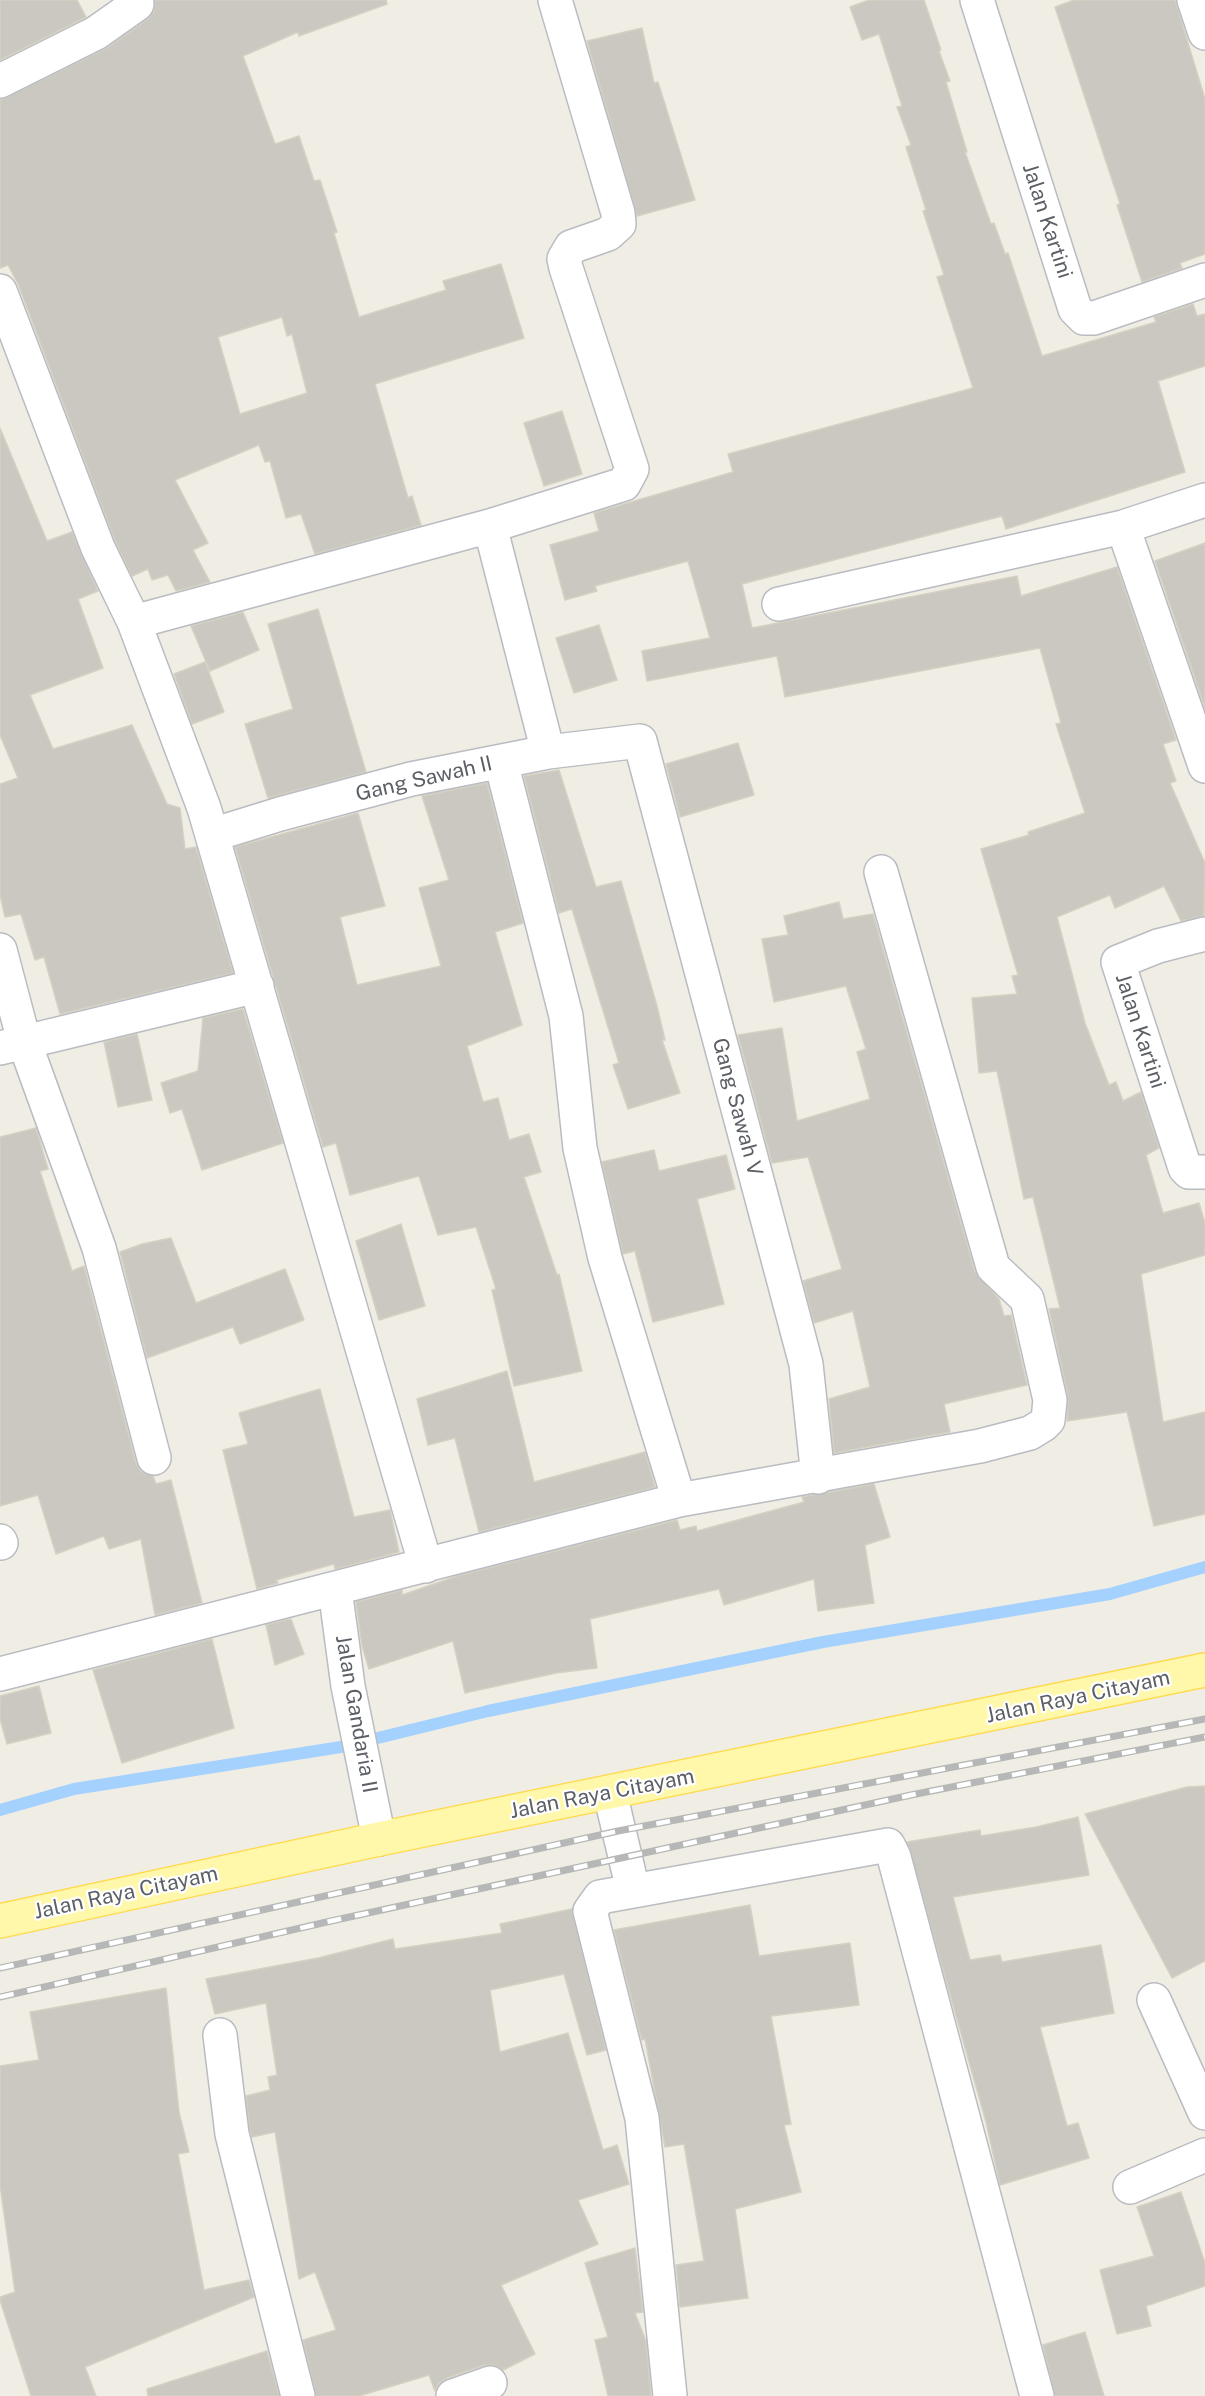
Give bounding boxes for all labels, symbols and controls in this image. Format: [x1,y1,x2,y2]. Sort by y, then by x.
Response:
street label: Jalan Kartini [1017,160,1077,282]
street label: Gang Sawah II [353,751,495,807]
street label: Jalan Kartini [1110,970,1170,1092]
street label: Gang Sawah V [707,1035,767,1179]
street label: Jalan Gandaria II [330,1633,382,1795]
street label: Jalan Raya Citayam [984,1665,1172,1729]
street label: Jalan Raya Citayam [508,1764,696,1824]
street label: Jalan Raya Citayam [32,1861,220,1925]

